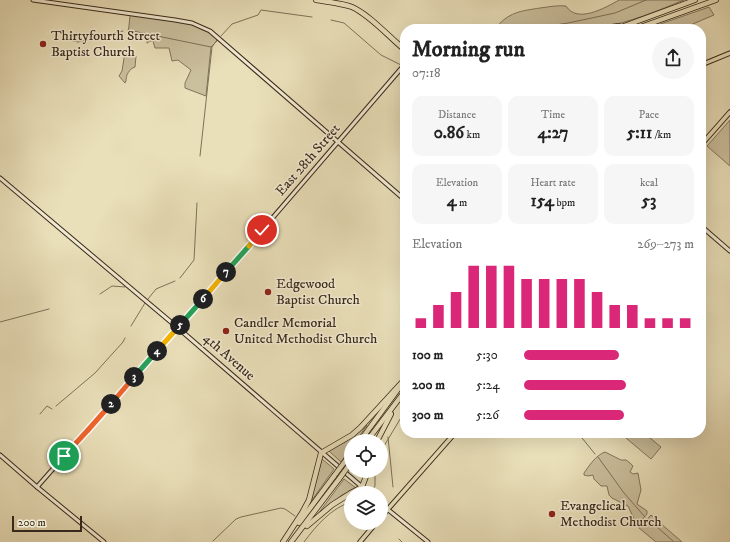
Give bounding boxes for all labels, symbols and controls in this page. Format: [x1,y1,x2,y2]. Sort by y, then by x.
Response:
place label: Thirtyfourth Street Baptist Church [51,27,161,61]
text: Morning run [412,36,525,63]
button: share [652,37,694,79]
marker: Thirtyfourth Street Baptist Church [38,39,48,49]
text: 07:18 [412,65,441,81]
text: Distance [438,108,476,122]
text: Time [541,108,565,122]
text: Pace [639,108,659,122]
street label: East 28th Street [272,120,345,200]
text: 0.86 [434,122,464,144]
text: 4:27 [537,122,569,144]
text: 5:11 [627,122,652,144]
text: km [464,128,480,142]
text: /km [652,128,671,142]
text: Elevation [436,176,478,190]
text: Heart rate [530,176,576,190]
text: kcal [640,176,658,190]
text: 4 [447,190,457,212]
text: 154 [531,190,554,212]
text: 53 [642,190,656,212]
text: m [457,196,467,210]
text: bpm [554,196,575,210]
pin [245,213,279,247]
icon: check [251,219,273,241]
text: Elevation [412,236,462,252]
text: 269–273 m [637,236,694,252]
pin: 7 [216,262,236,282]
text: 7 [223,265,229,279]
place label: Edgewood Baptist Church [276,275,361,309]
marker: Edgewood Baptist Church [263,287,273,297]
pin: 6 [193,289,213,309]
text: 6 [200,292,206,306]
place label: Candler Memorial United Methodist Church [234,314,378,348]
pin: 5 [170,315,190,335]
text: 5 [177,318,183,332]
marker: Candler Memorial United Methodist Church [221,326,231,336]
street label: 4th Avenue [199,329,259,385]
pin: 4 [147,341,167,361]
text: 4 [154,344,160,358]
text: 100 m [412,347,443,363]
text: 5:30 [476,347,498,363]
pin: 3 [124,367,144,387]
text: 3 [132,370,136,384]
text: 200 m [412,377,445,393]
text: 5:24 [476,377,500,393]
pin: 2 [101,394,121,414]
text: 2 [108,397,114,411]
text: 300 m [412,407,443,423]
text: 5:26 [476,407,499,423]
map controls [344,434,388,530]
button: locate [344,434,388,478]
pin [47,439,81,473]
icon: arrive [53,445,75,467]
button: layers [344,486,388,530]
place label: Evangelical Methodist Church [560,497,662,531]
marker: Evangelical Methodist Church [547,509,557,519]
scale bar [12,514,82,533]
text: 200 m [18,516,46,530]

